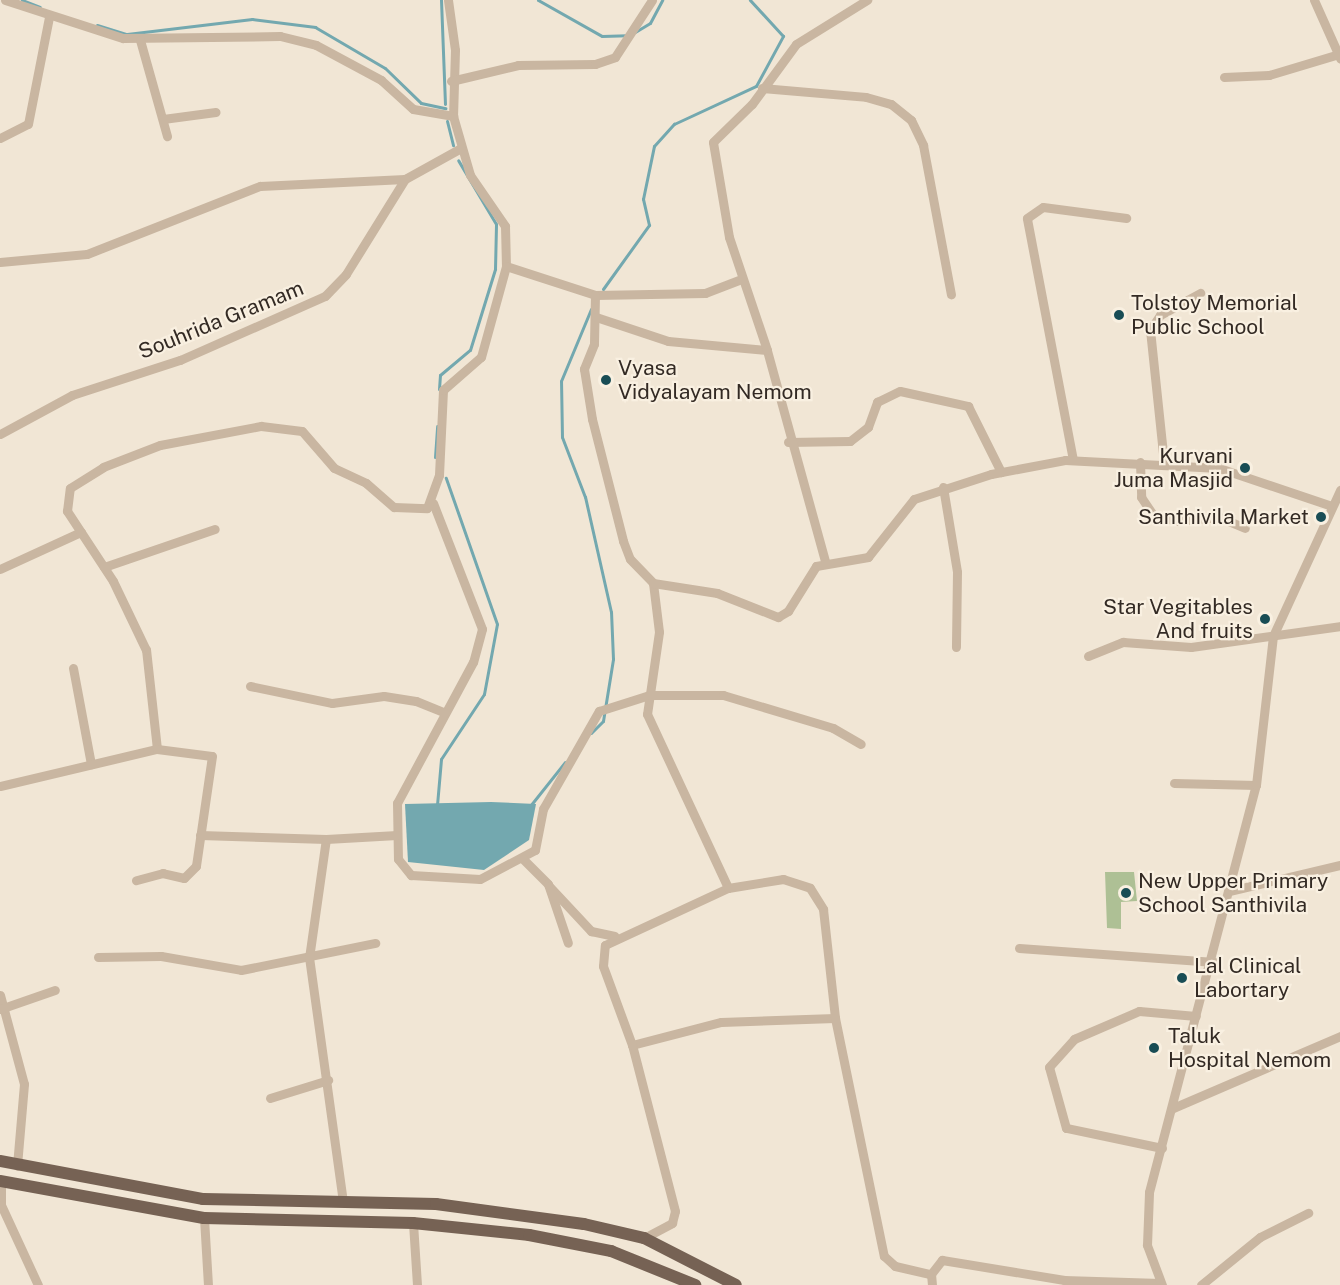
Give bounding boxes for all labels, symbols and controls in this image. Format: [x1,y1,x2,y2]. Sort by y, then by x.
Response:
street label: Souhrida Gramam [135,275,307,365]
place label: Tolstoy Memorial Public School [1131,290,1298,340]
marker: Tolstoy Memorial Public School [1112,308,1126,322]
place label: Vyasa Vidyalayam Nemom [618,355,812,405]
marker: Vyasa Vidyalayam Nemom [599,373,613,387]
place label: Kurvani Juma Masjid [1114,443,1233,493]
marker: Kurvani Juma Masjid [1238,461,1252,475]
place label: Santhivila Market [1138,504,1309,530]
marker: Santhivila Market [1314,510,1328,524]
place label: Star Vegitables And fruits [1103,594,1253,644]
marker: Star Vegitables And fruits [1258,612,1272,626]
place label: New Upper Primary School Santhivila [1138,868,1328,918]
marker: New Upper Primary School Santhivila [1119,886,1133,900]
place label: Lal Clinical Labortary [1194,953,1301,1003]
marker: Lal Clinical Labortary [1175,971,1189,985]
place label: Taluk Hospital Nemom [1168,1023,1331,1073]
marker: Taluk Hospital Nemom [1145,1039,1163,1057]

